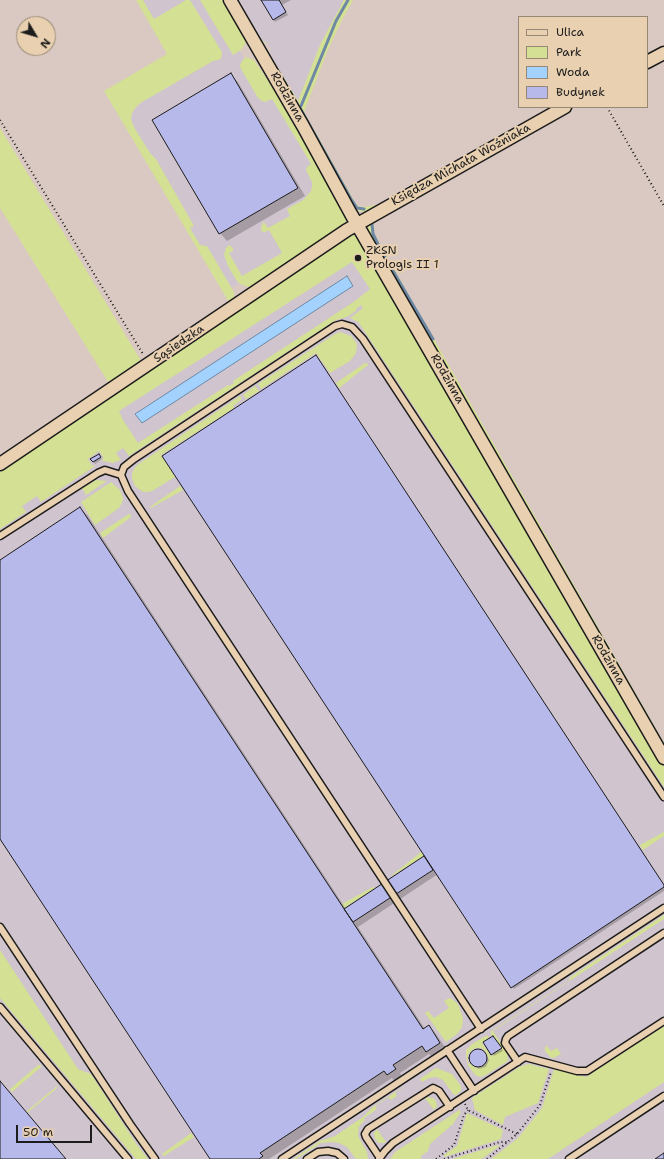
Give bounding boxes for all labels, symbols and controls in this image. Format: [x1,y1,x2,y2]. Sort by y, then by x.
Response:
north arrow [16,16,56,56]
legend [518,16,648,108]
text: Ulica [556,24,584,40]
text: N [36,35,54,51]
text: Park [556,44,582,60]
text: Woda [556,64,589,80]
street label: Rodzinna [267,70,307,124]
text: Budynek [556,84,605,100]
street label: Księdza Michała Woźniaka [389,121,533,209]
place label: ZKSN Prologis II 1 [366,244,439,272]
marker: ZKSN Prologis II 1 [353,253,363,263]
street label: Sąsiedzka [151,322,207,366]
street label: Rodzinna [427,352,467,406]
street label: Rodzinna [588,633,628,687]
scale bar [18,1117,94,1143]
text: 50 m [23,1124,53,1140]

